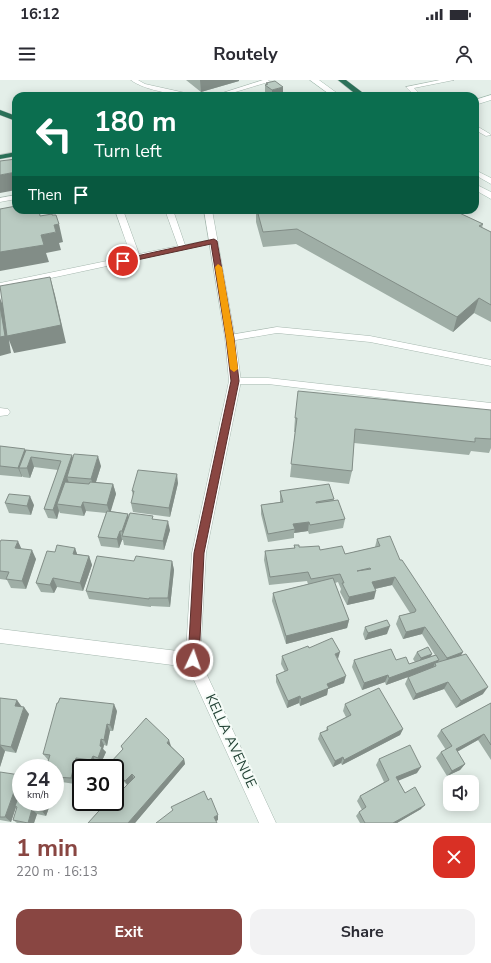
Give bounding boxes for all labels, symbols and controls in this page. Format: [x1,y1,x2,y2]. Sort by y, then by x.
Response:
text: 16:12 [20,4,60,24]
text: Routely [213,42,278,66]
icon: menu [16,43,38,65]
icon: person [453,43,475,65]
text: 180 m [94,103,177,141]
icon: left [28,108,80,160]
text: Turn left [94,139,162,163]
icon: arrive [70,184,92,206]
text: Then [28,185,62,205]
pin [106,244,140,278]
icon: arrive [112,250,134,272]
position arrow [172,639,214,681]
street label: KELLA AVENUE [201,691,261,791]
speed limit sign: 30 [72,759,124,811]
text: 24 [26,766,50,793]
map controls [443,775,479,811]
button: sound [443,775,479,811]
text: km/h [27,788,49,802]
text: 1 min [16,832,78,864]
button: close [433,836,475,878]
text: 220 m · 16:13 [16,863,98,881]
button: Exit [16,909,242,955]
button: Share [250,909,475,955]

